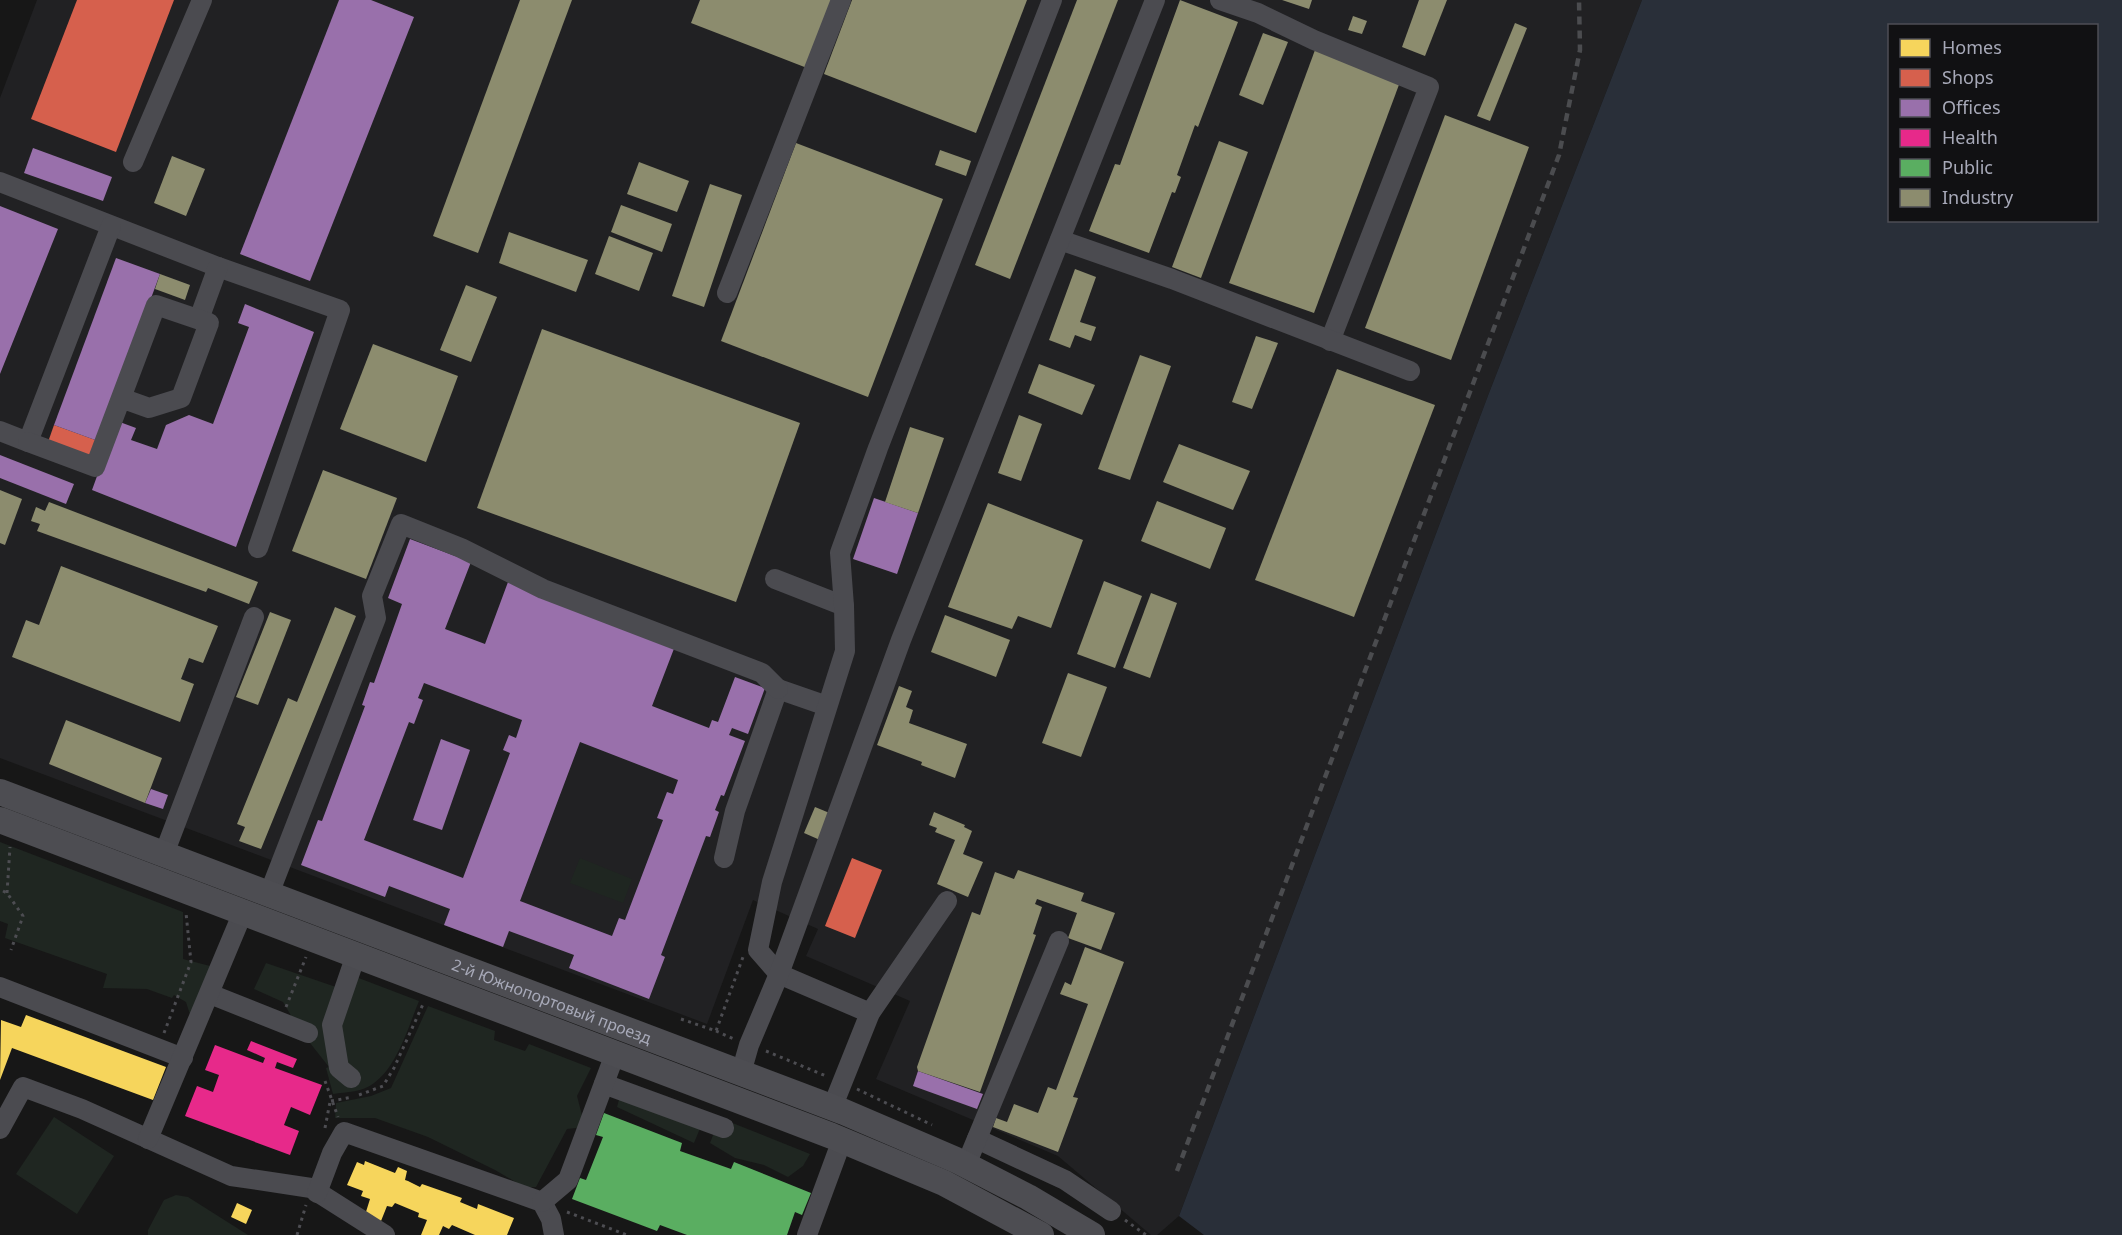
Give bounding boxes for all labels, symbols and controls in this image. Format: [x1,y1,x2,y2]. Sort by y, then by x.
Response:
legend [1888,24,2098,222]
text: Homes [1942,35,2002,59]
text: Shops [1942,65,1994,89]
text: Offices [1942,95,2001,119]
text: Health [1942,125,1998,149]
text: Public [1942,155,1993,179]
text: Industry [1942,185,2014,209]
street label: 2-й Южнопортовый проезд [449,953,655,1049]

